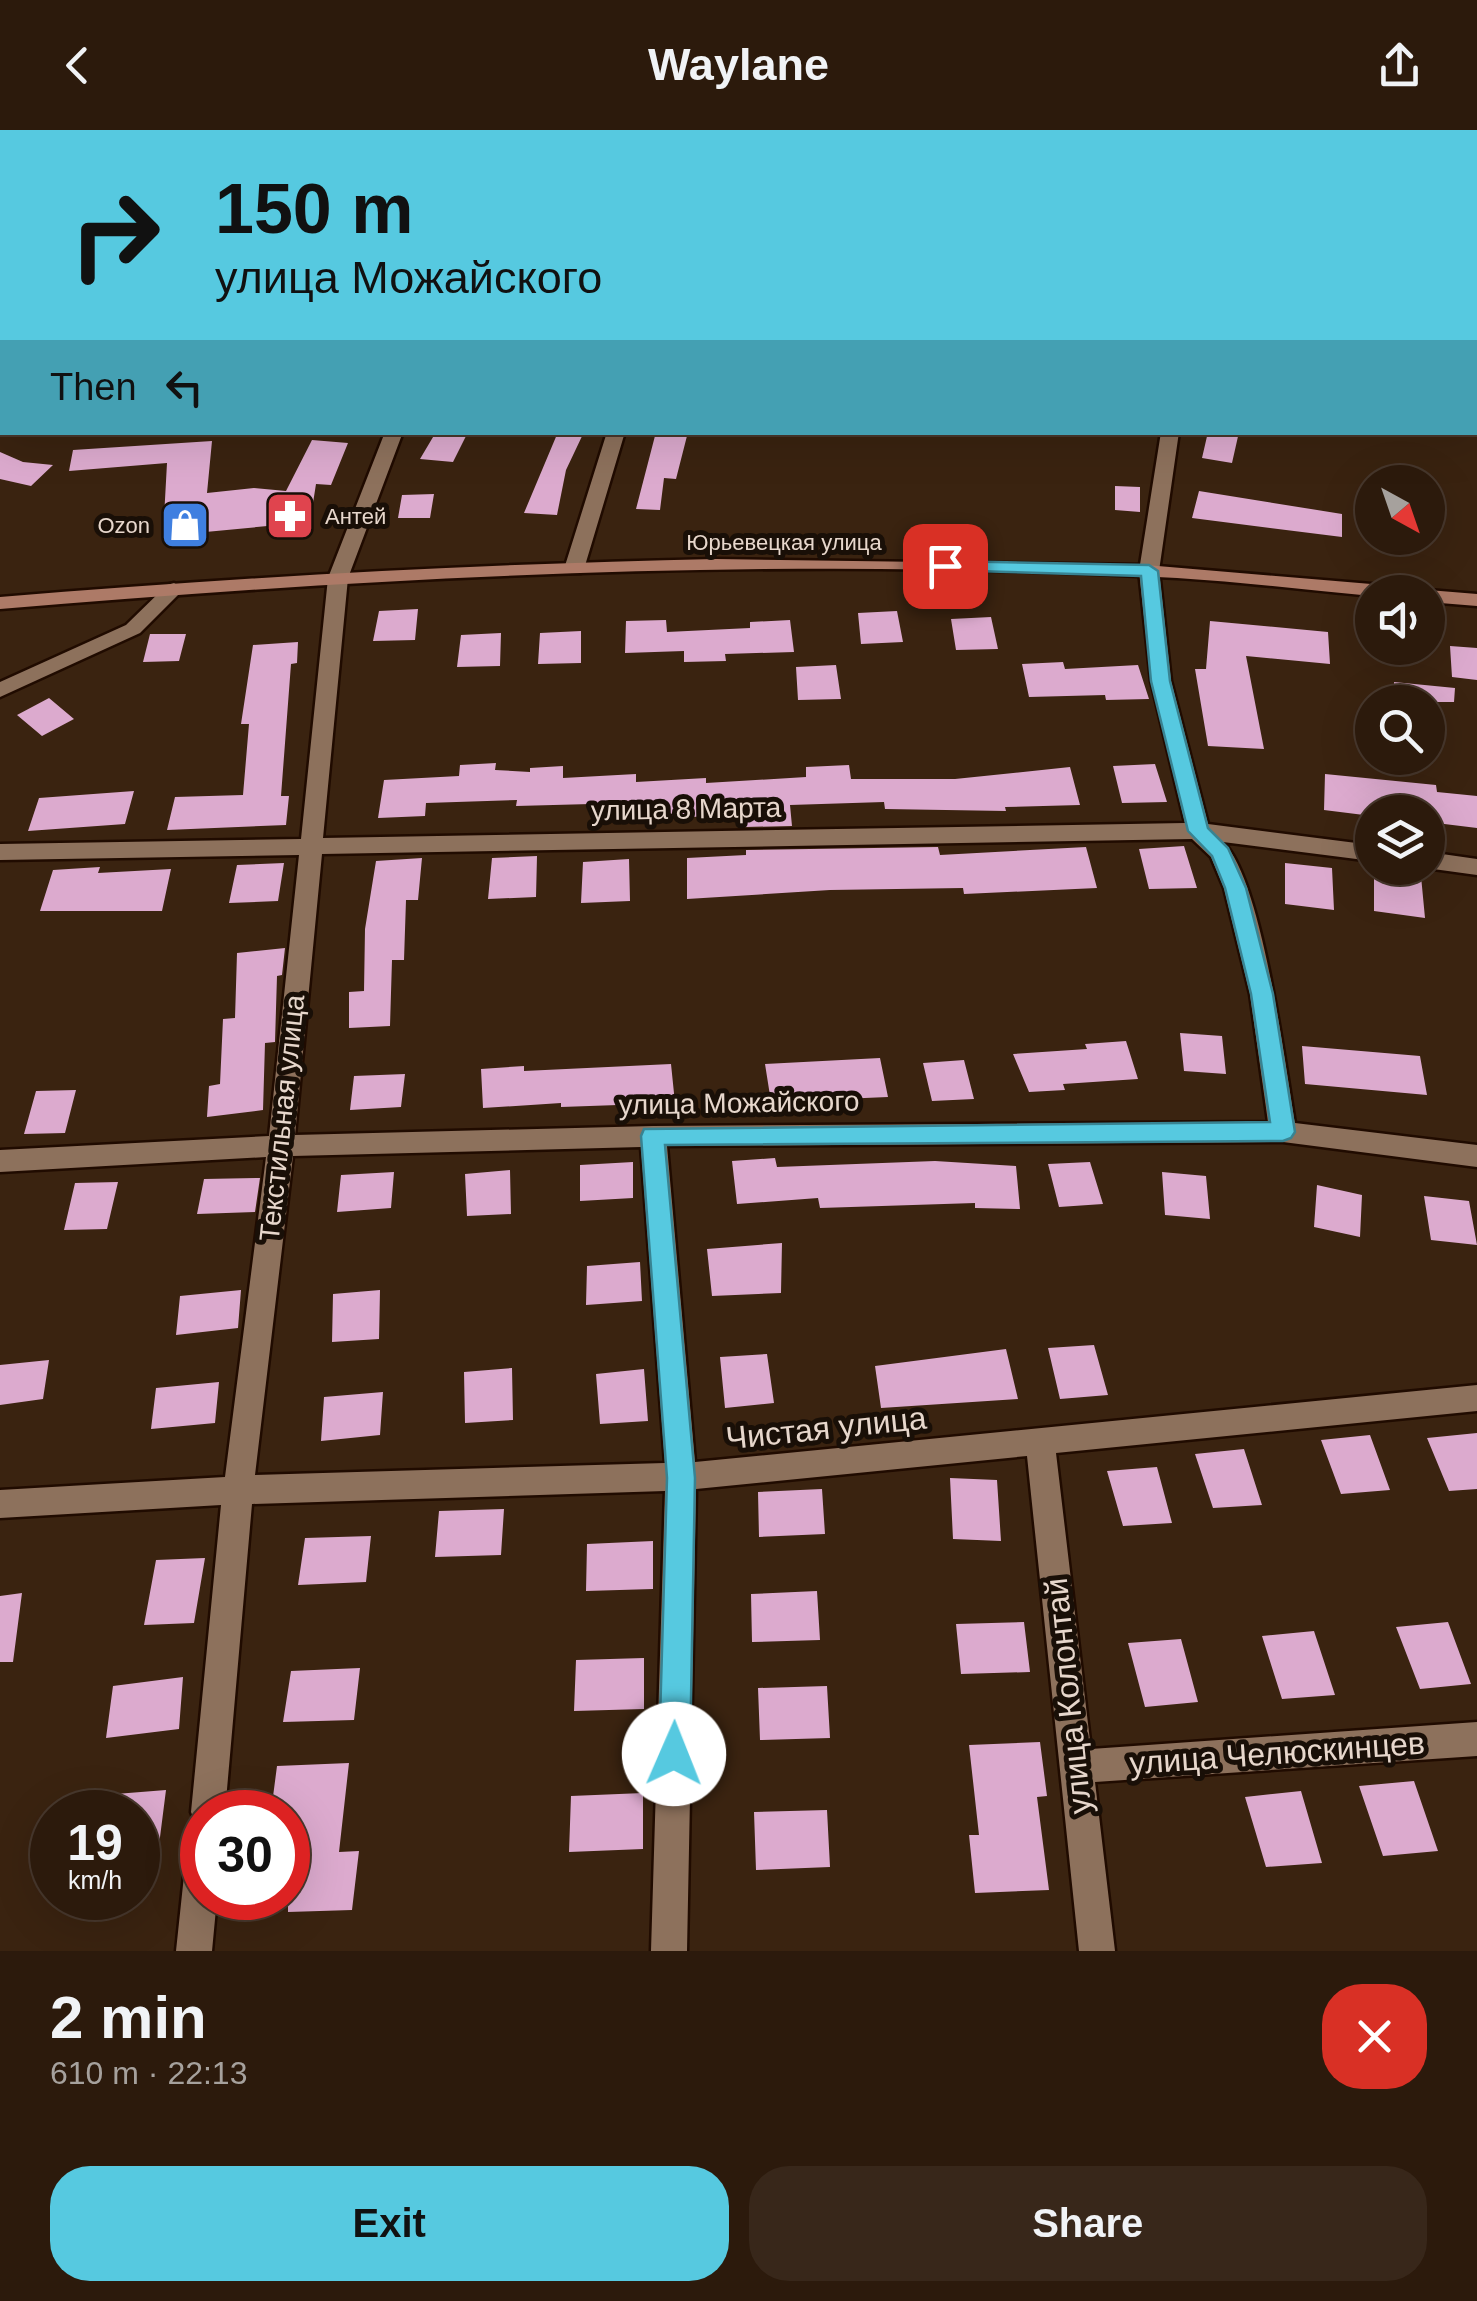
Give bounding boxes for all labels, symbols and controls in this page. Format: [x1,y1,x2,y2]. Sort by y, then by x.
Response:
icon: back [50,38,105,93]
icon: share [1372,38,1427,93]
text: Waylane [648,39,829,90]
icon: right [50,170,180,300]
text: 150 m [215,170,413,248]
text: улица Можайского [215,252,602,303]
icon: left [157,360,212,415]
text: Then [50,366,137,408]
north arrow [1355,465,1445,555]
map controls [1355,465,1445,885]
pharmacy icon: Антей [264,490,316,542]
shop icon: Ozon [159,499,211,551]
place label: Антей [325,504,386,529]
place label: Ozon [97,513,150,538]
pin [903,524,988,609]
street label: Юрьевецкая улица [686,530,882,555]
icon: arrive [918,539,973,594]
button: sound [1355,575,1445,665]
button: search [1355,685,1445,775]
street label: улица 8 Марта [591,792,782,826]
button: layers [1355,795,1445,885]
street label: Текстильная улица [254,993,310,1243]
street label: улица Можайского [618,1085,860,1121]
street label: Чистая улица [724,1400,928,1456]
street label: улица Колонтай [1038,1576,1098,1816]
position arrow [622,1702,726,1806]
street label: улица Челюскинцев [1128,1725,1426,1781]
speed limit sign: 30 [180,1790,310,1920]
text: 19 [67,1815,123,1871]
text: km/h [68,1866,122,1894]
text: 2 min [50,1984,207,2051]
button: close [1322,1984,1427,2089]
text: 610 m · 22:13 [50,2055,247,2091]
button: Exit [50,2166,729,2281]
button: Share [749,2166,1427,2281]

